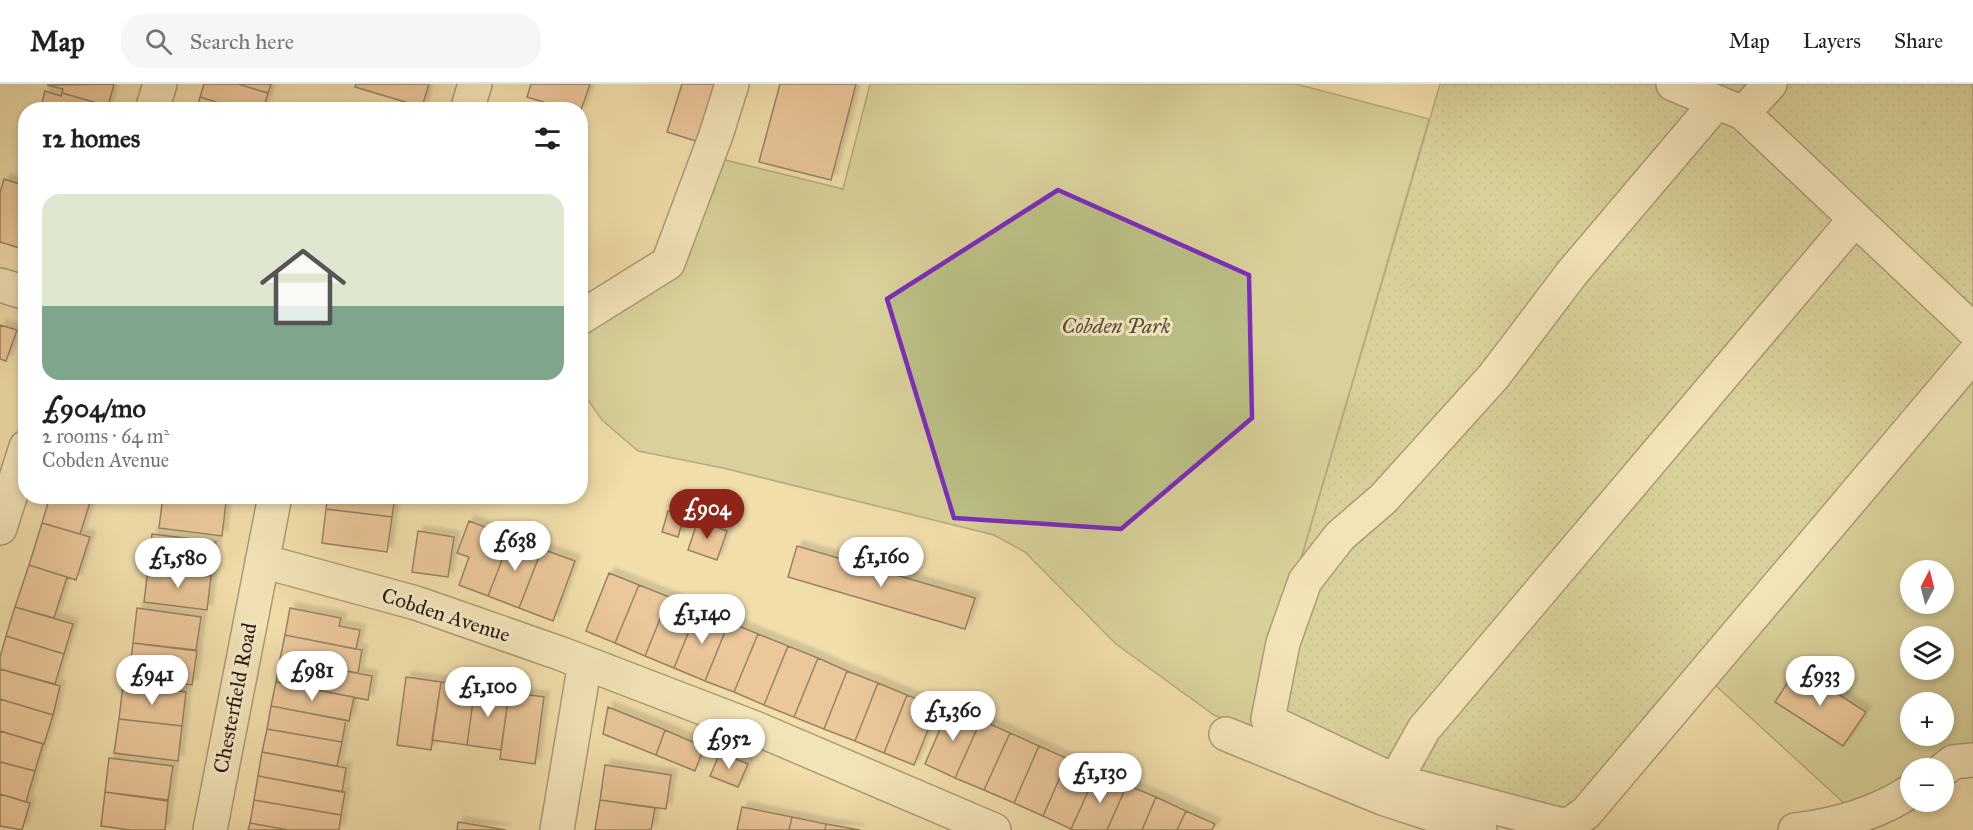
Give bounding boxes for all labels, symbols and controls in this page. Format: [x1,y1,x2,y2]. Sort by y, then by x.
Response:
search box [121,14,541,68]
text: Map [30,24,85,59]
icon: search [142,25,175,58]
text: Search here [190,28,294,55]
text: Map [1729,28,1770,54]
text: Layers [1803,28,1861,54]
text: Share [1894,28,1943,54]
text: 12 homes [42,122,140,154]
icon: filters [531,122,564,155]
icon: home [249,233,357,341]
park label: Cobden Park [1062,313,1171,339]
text: £904/mo [42,392,146,424]
text: 2 rooms · 64 m² [42,424,169,448]
text: Cobden Avenue [42,448,169,472]
pin: £904 [671,489,743,540]
text: £904 [683,496,731,520]
pin: £638 [479,521,551,572]
text: £638 [494,528,536,552]
pin: £1,160 [832,537,930,588]
pin: £1,580 [129,538,227,589]
text: £1,160 [853,544,909,568]
text: £1,580 [149,545,207,569]
north arrow [1900,560,1954,614]
map controls [1900,560,1954,812]
street label: Cobden Avenue [379,582,514,648]
pin: £1,140 [653,594,751,645]
text: £1,140 [673,601,731,625]
street label: Chesterfield Road [208,620,262,775]
button: layers [1900,626,1954,680]
pin: £981 [276,651,348,702]
pin: £941 [116,655,188,706]
pin: £933 [1784,656,1856,707]
text: £981 [290,658,334,682]
text: £941 [130,662,174,686]
text: £933 [1800,663,1840,687]
pin: £1,100 [439,667,537,718]
text: £1,100 [459,674,517,698]
pin: £1,360 [904,691,1002,742]
button: + [1900,692,1954,746]
text: £1,360 [925,698,981,722]
pin: £952 [693,719,765,770]
text: £952 [707,726,751,750]
pin: £1,130 [1051,753,1149,804]
button: − [1900,758,1954,812]
text: £1,130 [1073,760,1127,784]

